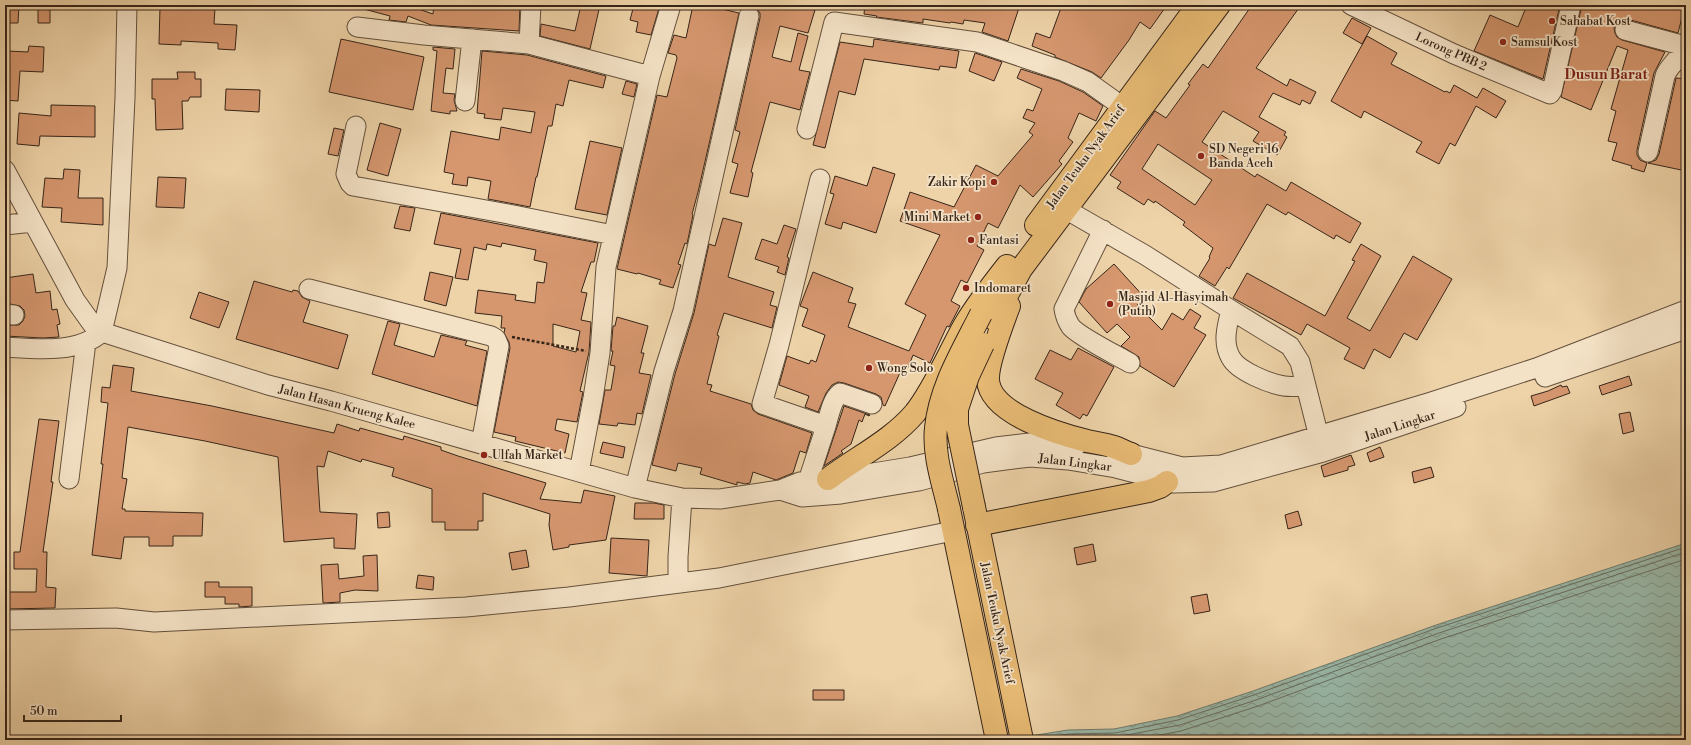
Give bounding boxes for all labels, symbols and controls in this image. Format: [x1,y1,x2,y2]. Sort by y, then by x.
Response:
place label: Sahabat Kost [1560,14,1632,29]
marker: Sahabat Kost [1547,16,1557,26]
street label: Lorong PBB 2 [1413,30,1489,75]
place label: Samsul Kost [1511,35,1578,50]
marker: Samsul Kost [1498,37,1508,47]
district label: Dusun Barat [1565,66,1648,84]
street label: Jalan Teuku Nyak Arief [1043,102,1129,212]
place label: SD Negeri 16 Banda Aceh [1208,142,1279,171]
marker: SD Negeri 16 Banda Aceh [1196,151,1206,161]
place label: Zakir Kopi [928,175,986,190]
marker: Zakir Kopi [989,177,999,187]
place label: Mini Market [904,210,971,225]
marker: Mini Market [973,212,983,222]
place label: Fantasi [979,233,1019,248]
marker: Fantasi [966,235,976,245]
place label: Indomaret [974,281,1032,296]
marker: Indomaret [961,283,971,293]
place label: Masjid Al-Hasyimah (Putih) [1118,290,1228,319]
marker: Masjid Al-Hasyimah (Putih) [1105,299,1115,309]
place label: Wong Solo [876,361,934,376]
marker: Wong Solo [864,363,874,373]
street label: Jalan Hasan Krueng Kalee [276,381,417,432]
street label: Jalan Lingkar [1362,407,1437,445]
place label: Ulfah Market [492,448,563,463]
marker: Ulfah Market [479,450,489,460]
street label: Jalan Lingkar [1037,451,1112,475]
street label: Jalan Teuku Nyak Arief [977,560,1017,686]
scale bar [24,697,121,723]
text: 50 m [30,704,58,719]

